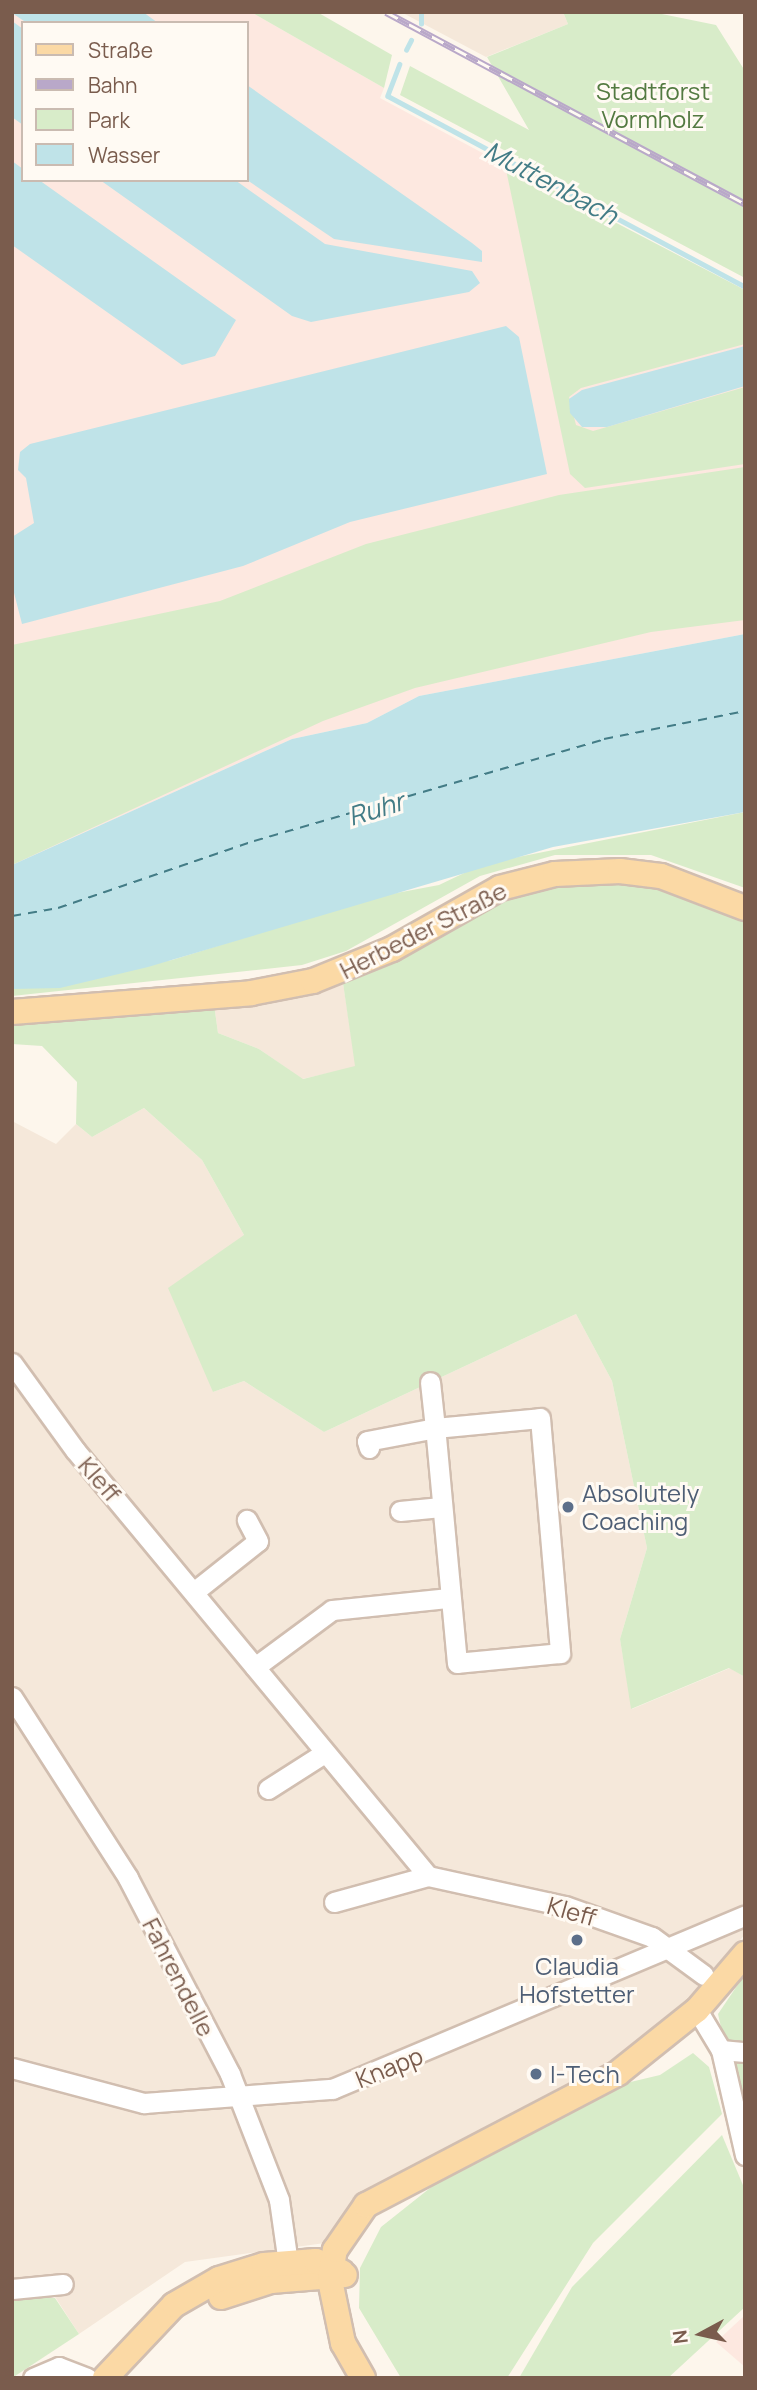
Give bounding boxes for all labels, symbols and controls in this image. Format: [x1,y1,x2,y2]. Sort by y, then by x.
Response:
legend [21,21,248,182]
text: Straße [88,36,153,64]
text: Bahn [88,71,138,99]
park label: Stadtforst Vormholz [596,77,710,133]
text: Park [88,106,130,134]
water label: Muttenbach [479,135,623,231]
text: Wasser [88,141,160,169]
water label: Ruhr [344,786,408,832]
street label: Herbeder Straße [335,876,511,984]
street label: Kleff [73,1451,127,1507]
place label: Absolutely Coaching [582,1479,699,1535]
marker: Absolutely Coaching [560,1499,576,1515]
street label: Kleff [544,1890,600,1932]
street label: Fahrendelle [137,1913,221,2041]
marker: Claudia Hofstetter [569,1932,585,1948]
place label: Claudia Hofstetter [519,1952,635,2008]
street label: Knapp [351,2040,427,2094]
place label: I-Tech [550,2060,620,2088]
marker: I-Tech [528,2066,544,2082]
north arrow [666,2299,736,2369]
text: N [666,2328,694,2345]

